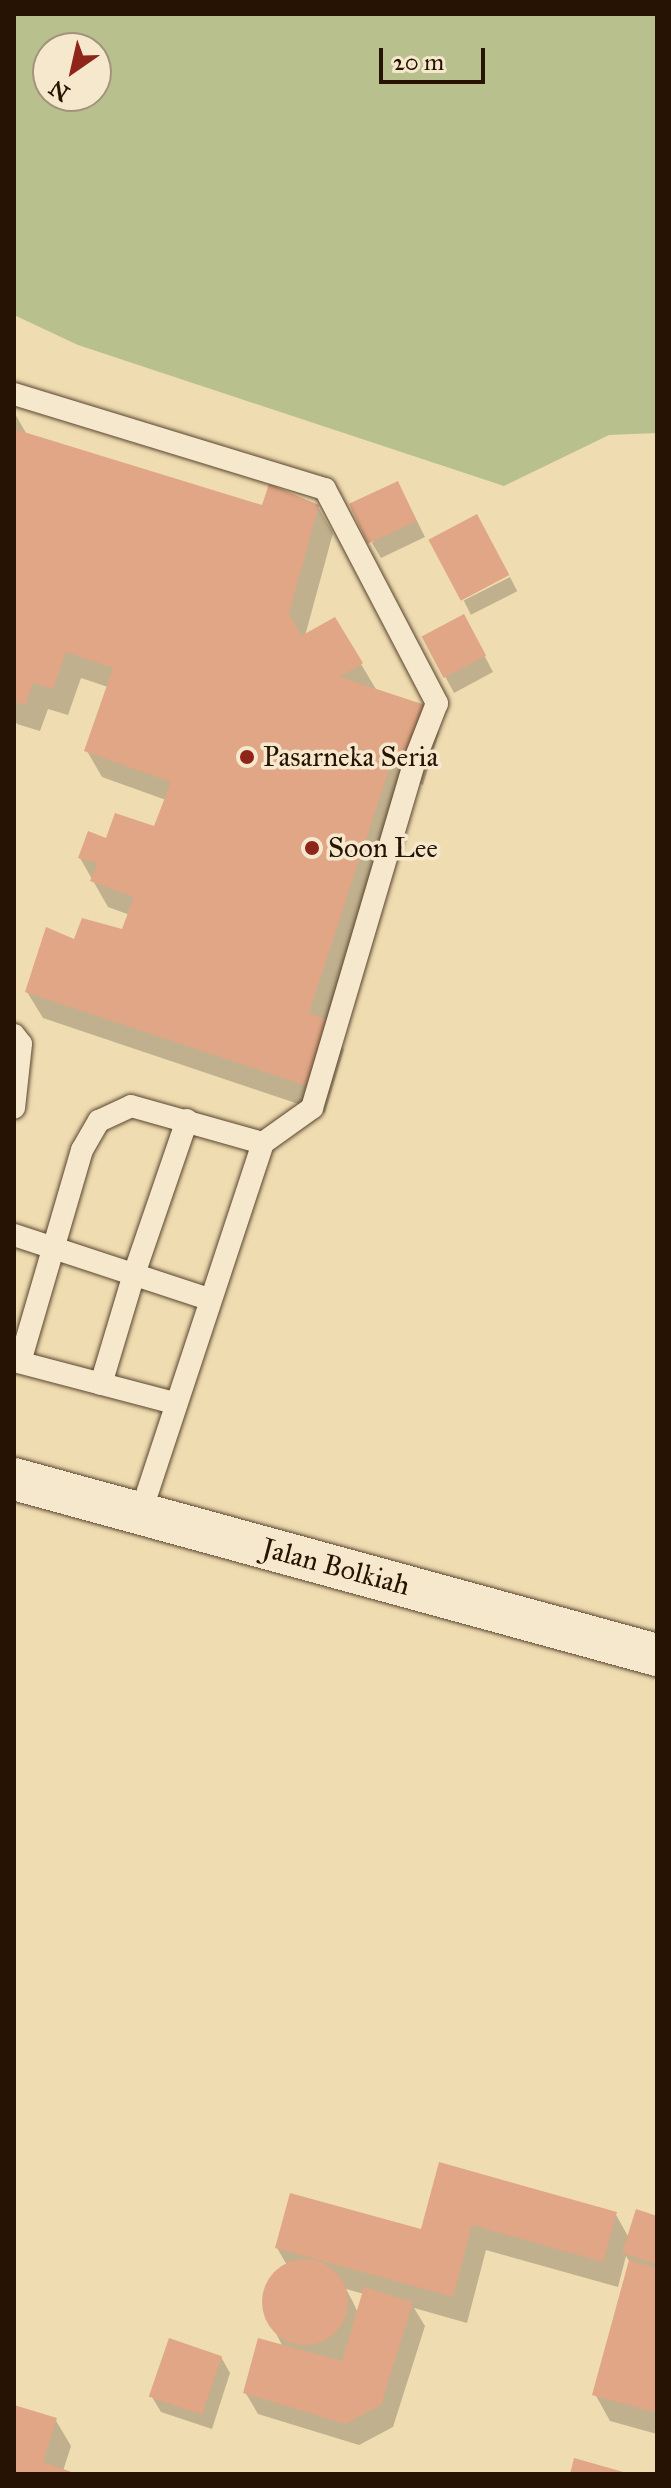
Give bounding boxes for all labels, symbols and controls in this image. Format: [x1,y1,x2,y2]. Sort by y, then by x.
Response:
north arrow [32,32,112,112]
scale bar [383,32,489,82]
text: 20 m [393,47,444,77]
text: N [44,74,75,107]
place label: Pasarneka Seria [263,740,438,774]
marker: Pasarneka Seria [238,748,256,766]
place label: Soon Lee [328,831,438,865]
marker: Soon Lee [303,839,321,857]
street label: Jalan Bolkiah [259,1531,413,1603]

